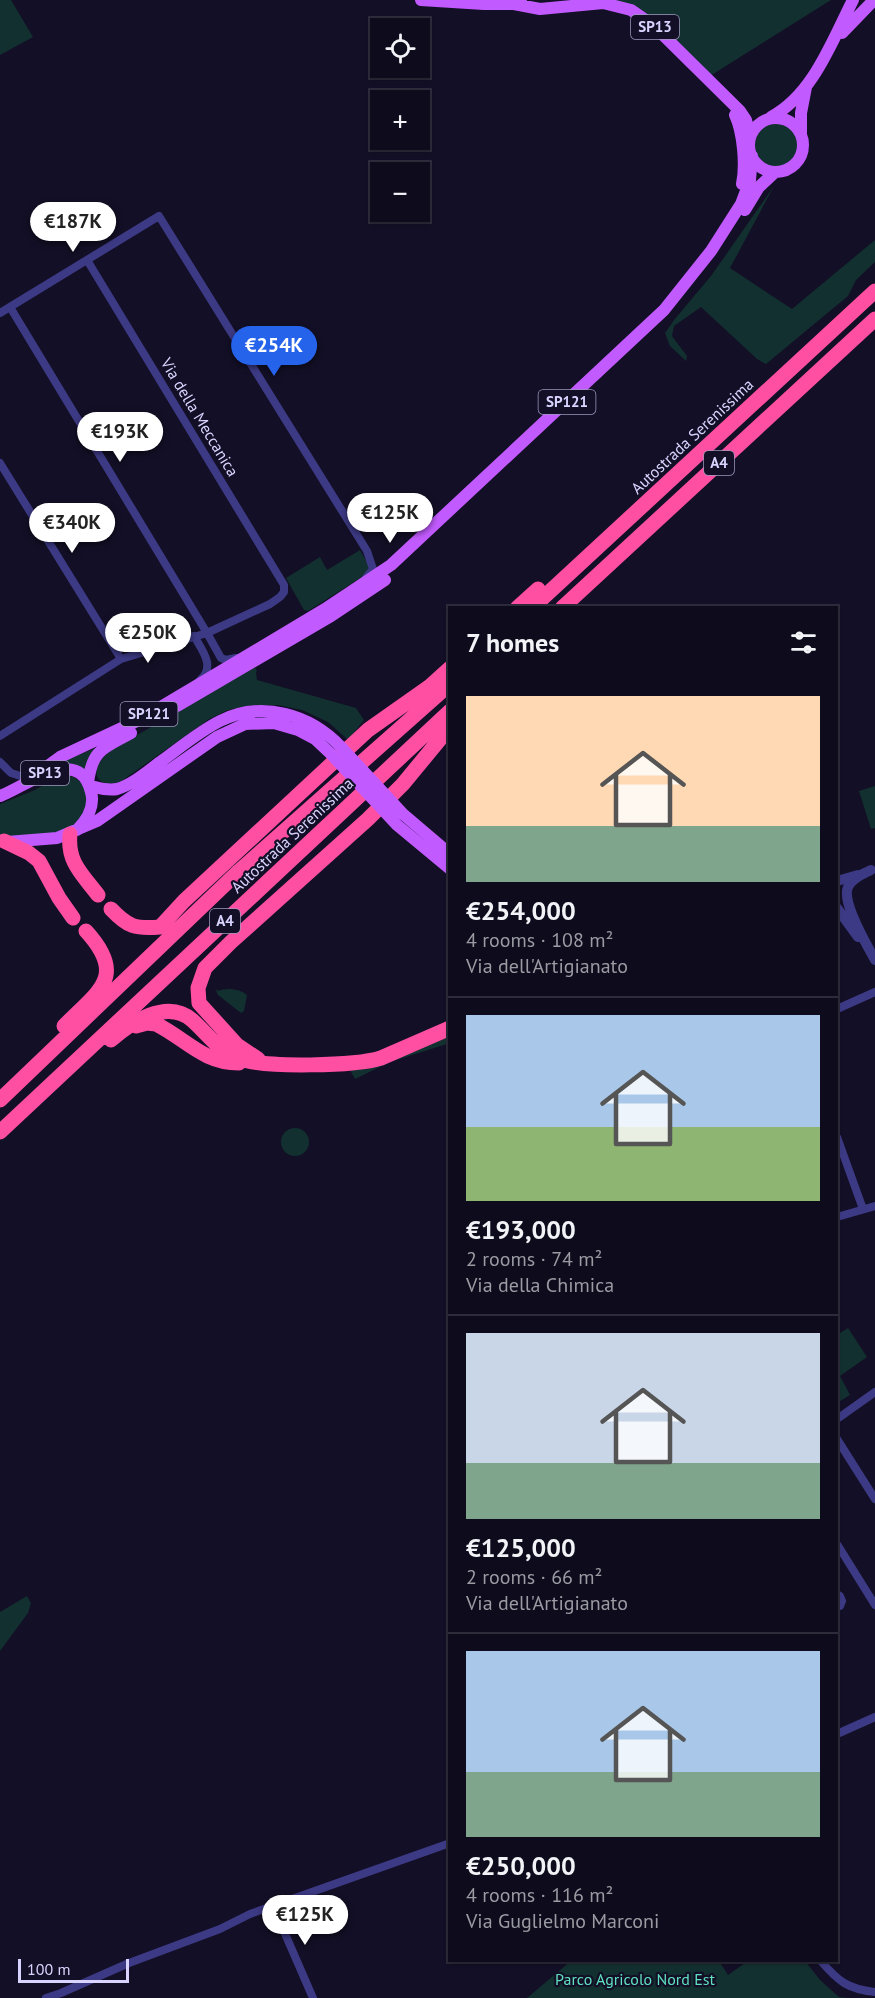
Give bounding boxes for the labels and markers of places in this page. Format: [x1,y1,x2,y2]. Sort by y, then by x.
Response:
pin: €187K [31,202,115,253]
pin: €254K [232,326,316,377]
pin: €193K [78,412,162,463]
pin: €125K [348,493,432,544]
pin: €340K [30,503,114,554]
pin: €250K [106,613,190,664]
pin: €125K [263,1895,347,1946]

